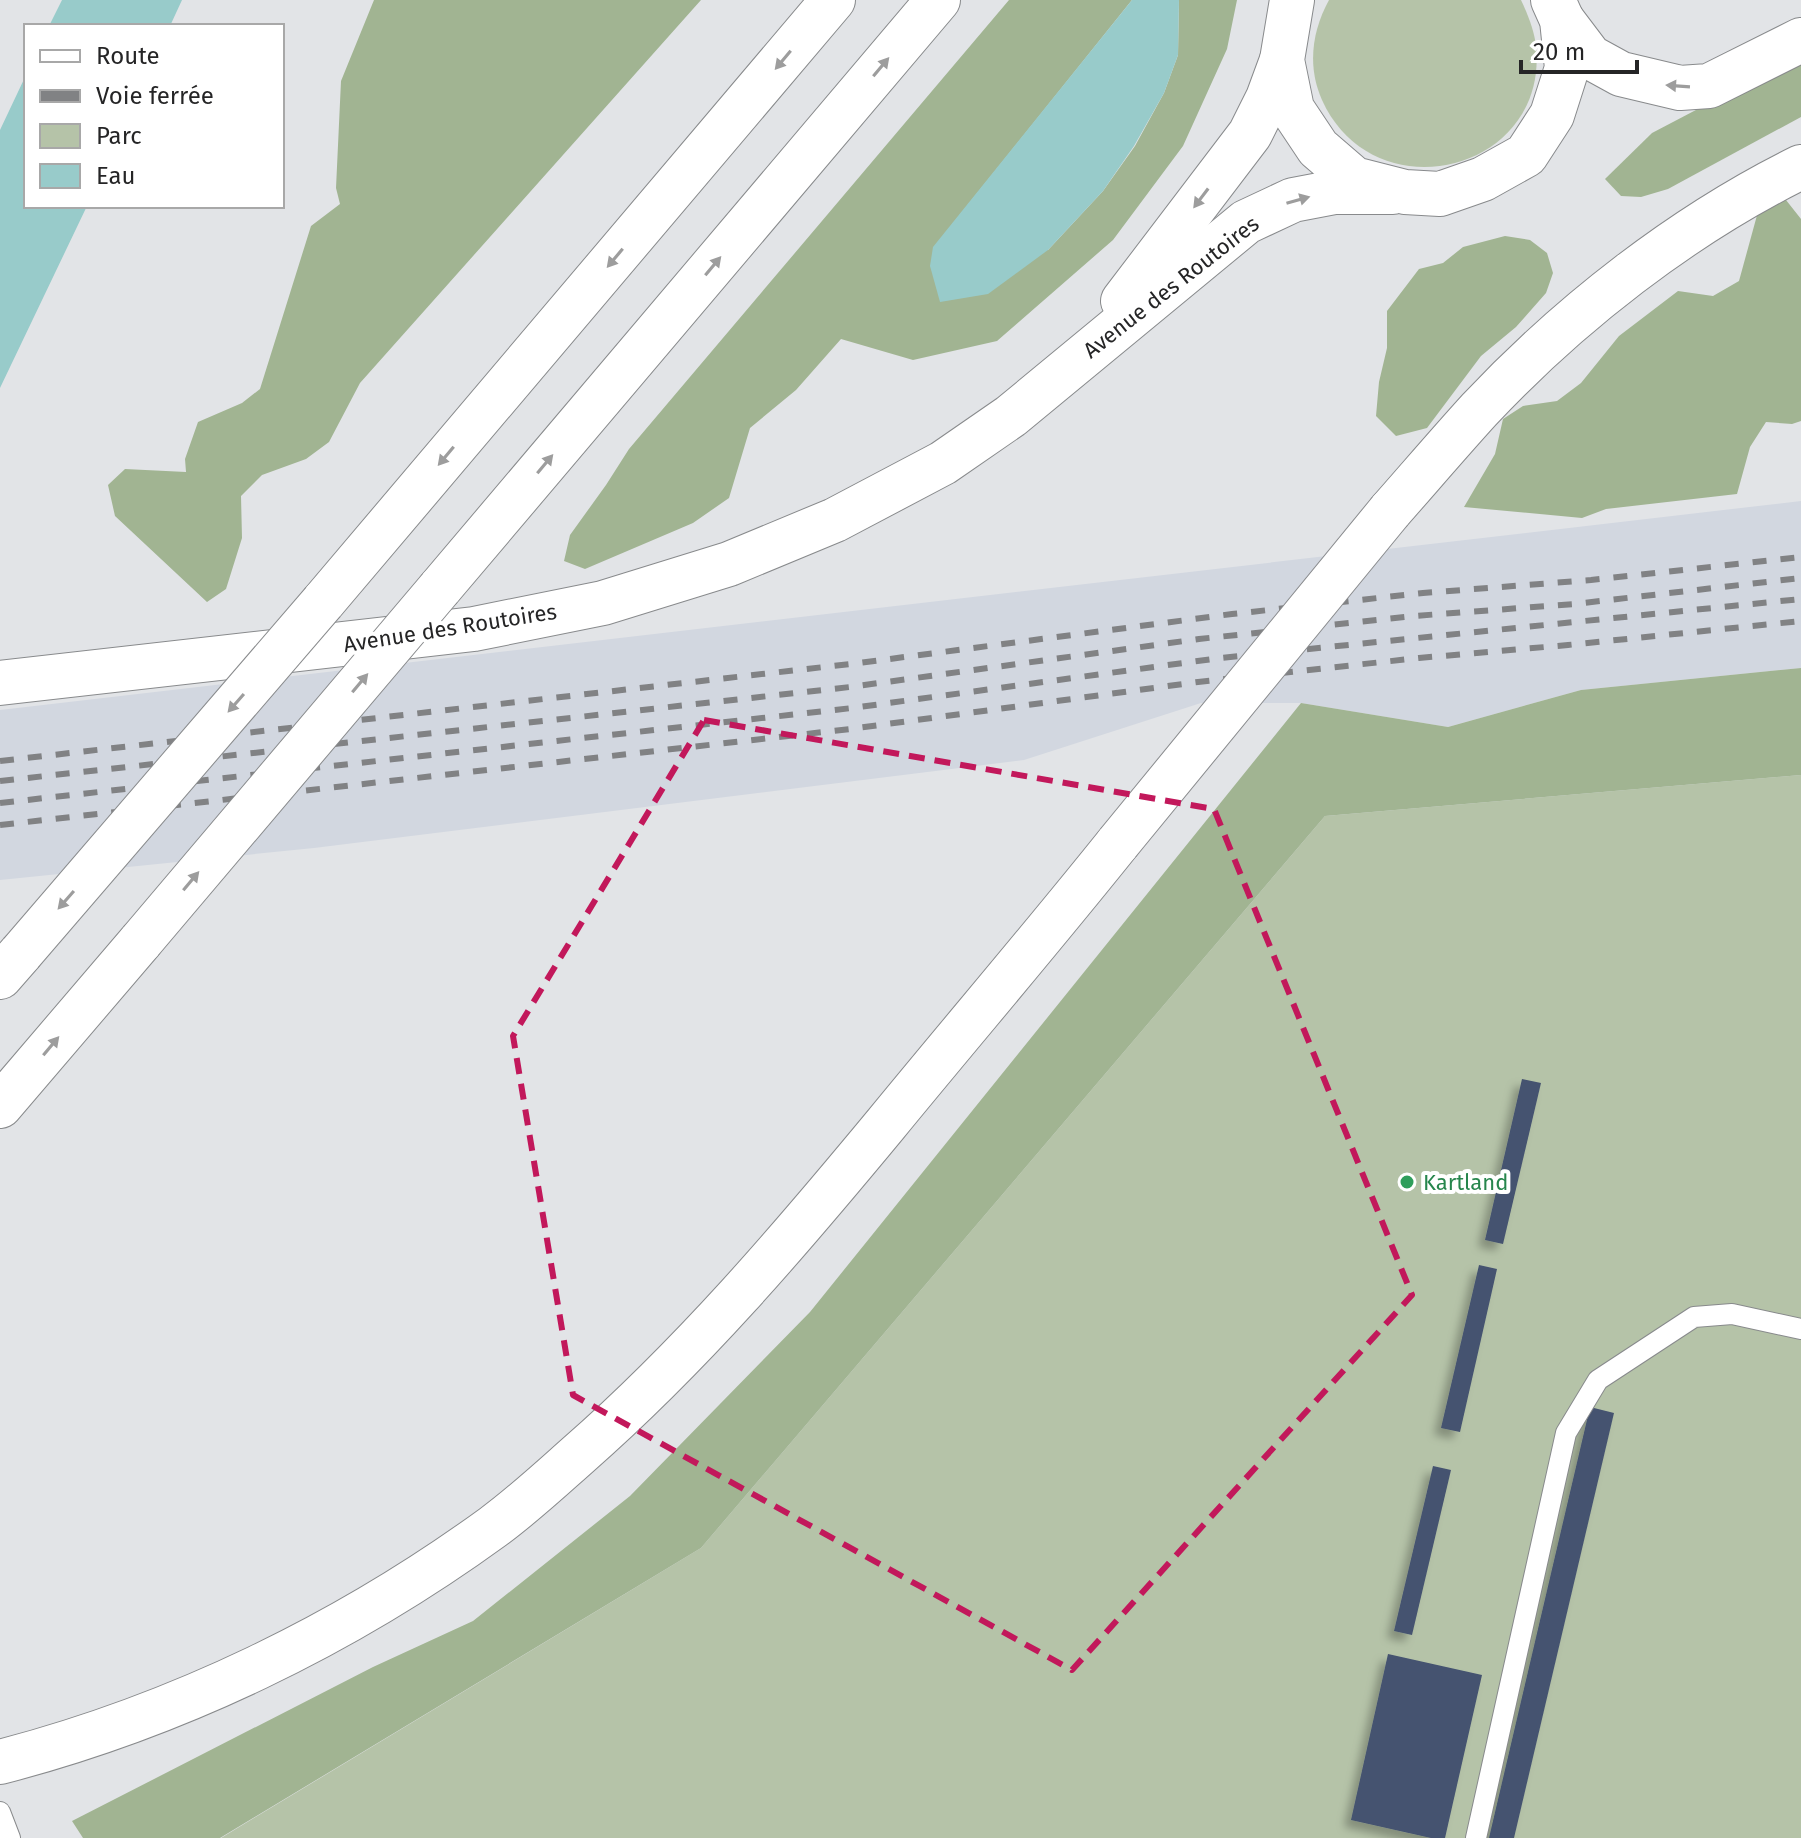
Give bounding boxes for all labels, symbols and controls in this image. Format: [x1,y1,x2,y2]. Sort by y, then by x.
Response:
legend [24,24,284,208]
scale bar [1521,24,1637,74]
text: 20 m [1533,38,1585,66]
text: Route [96,42,160,70]
one-way arrow [775,49,792,69]
one-way arrow [872,58,889,78]
one-way arrow [1665,79,1690,92]
text: Voie ferrée [96,82,214,110]
text: Parc [96,122,142,150]
text: Eau [96,162,136,190]
one-way arrow [1194,188,1210,208]
one-way arrow [1285,194,1310,206]
street label: Avenue des Routoires [1078,210,1264,364]
one-way arrow [606,248,624,268]
one-way arrow [704,256,721,276]
one-way arrow [438,447,456,466]
one-way arrow [536,455,553,475]
street label: Avenue des Routoires [341,598,559,658]
one-way arrow [351,673,368,693]
one-way arrow [228,693,245,713]
one-way arrow [182,872,199,892]
one-way arrow [58,890,75,910]
one-way arrow [42,1037,59,1057]
place label: Kartland [1423,1169,1508,1196]
marker: Kartland [1398,1173,1416,1191]

